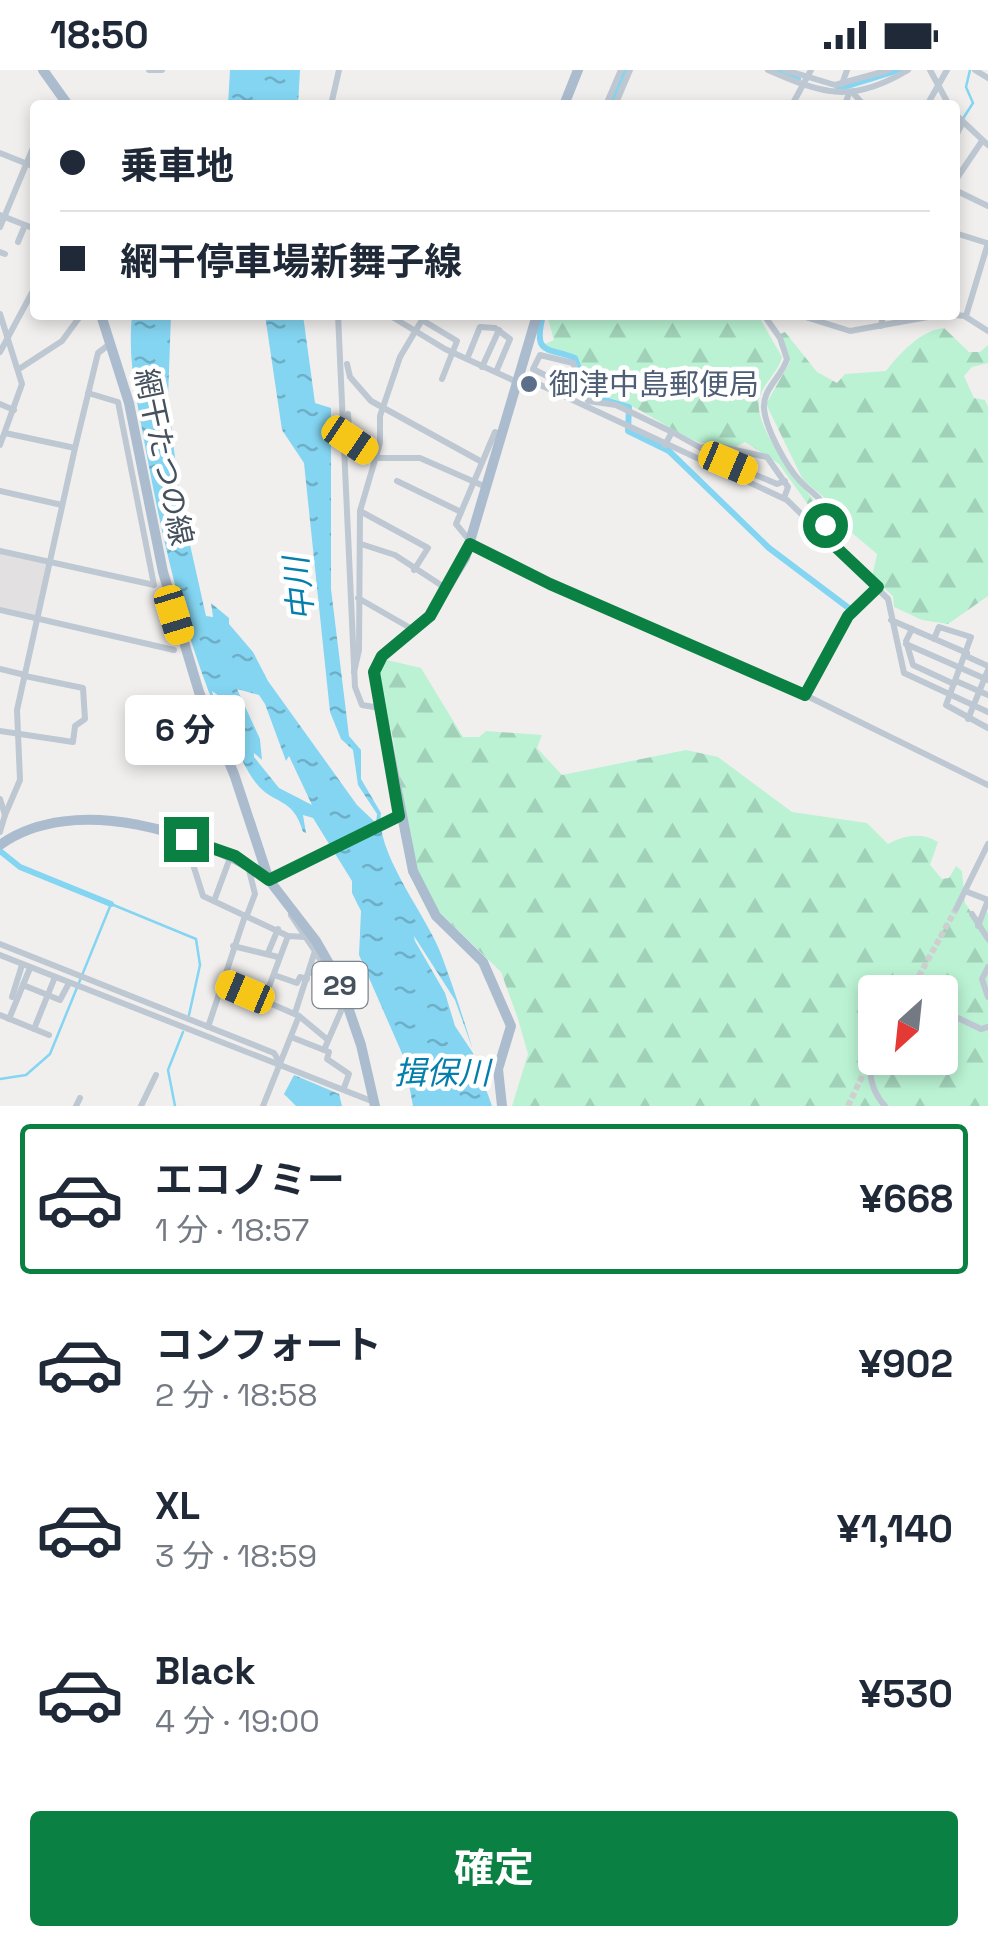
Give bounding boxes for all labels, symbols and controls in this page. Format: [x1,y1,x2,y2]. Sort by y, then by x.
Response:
text: 18:50 [50,11,149,59]
text: 乗車地 [120,142,234,190]
text: 網干停車場新舞子線 [120,238,462,286]
street label: 網干たつの線 [126,365,202,549]
place label: 御津中島郵便局 [549,365,759,404]
marker: 御津中島郵便局 [518,373,540,395]
car [317,411,383,469]
car [695,437,761,489]
route start [803,503,848,548]
water label: 中川 [275,552,322,623]
car [151,582,197,648]
callout: 6 分 [126,694,246,764]
text: 6 分 [155,710,215,750]
route end [164,817,209,862]
road number: 29 [312,962,368,1008]
car [212,966,278,1018]
north arrow [858,975,958,1075]
map controls [858,975,958,1075]
water label: 揖保川 [394,1053,493,1093]
icon: car [35,1154,125,1244]
text: エコノミー [155,1156,345,1204]
text: ¥668 [860,1175,953,1223]
text: 1 分 · 18:57 [155,1210,309,1250]
icon: car [35,1319,125,1409]
text: コンフォート [155,1321,382,1369]
text: ¥902 [859,1340,953,1388]
text: 2 分 · 18:58 [155,1375,317,1415]
text: XL [155,1482,200,1530]
icon: car [35,1484,125,1574]
text: ¥1,140 [837,1505,953,1553]
text: 3 分 · 18:59 [155,1536,317,1576]
text: Black [155,1647,256,1695]
icon: car [35,1649,125,1739]
text: ¥530 [859,1670,953,1718]
text: 4 分 · 19:00 [155,1701,320,1741]
button: 確定 [30,1811,958,1926]

